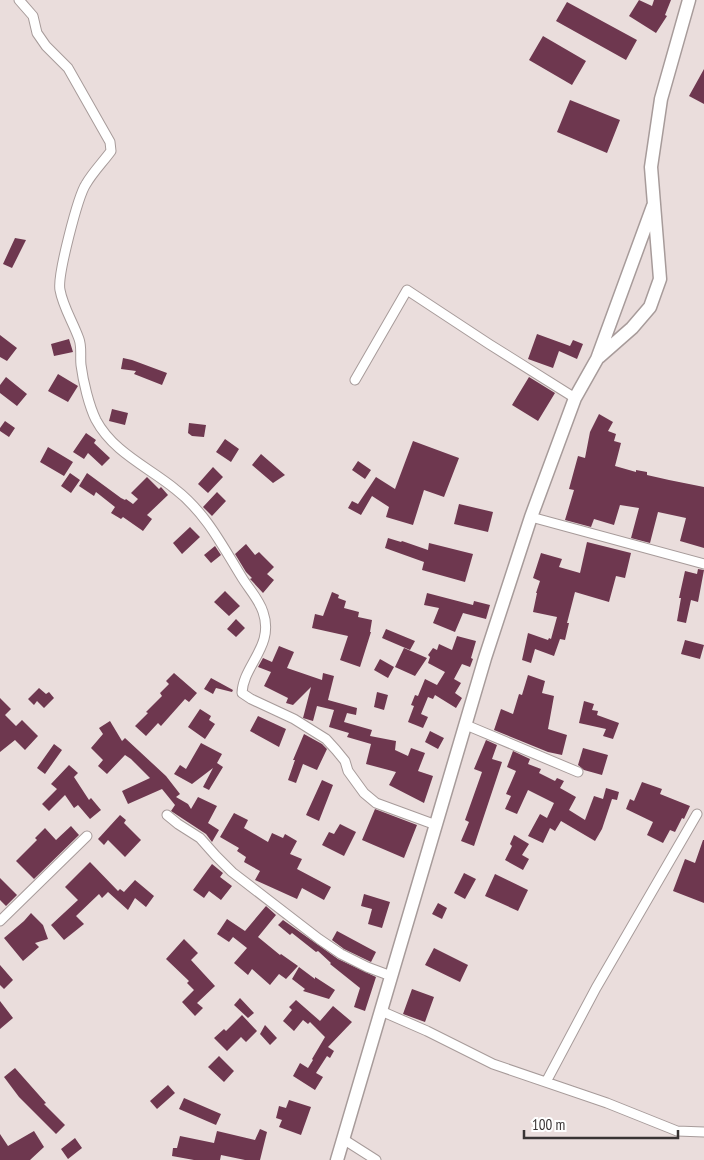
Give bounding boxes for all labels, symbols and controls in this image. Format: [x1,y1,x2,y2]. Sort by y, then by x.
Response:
scale bar [524,1108,678,1140]
text: 100 m [532,1115,565,1134]

